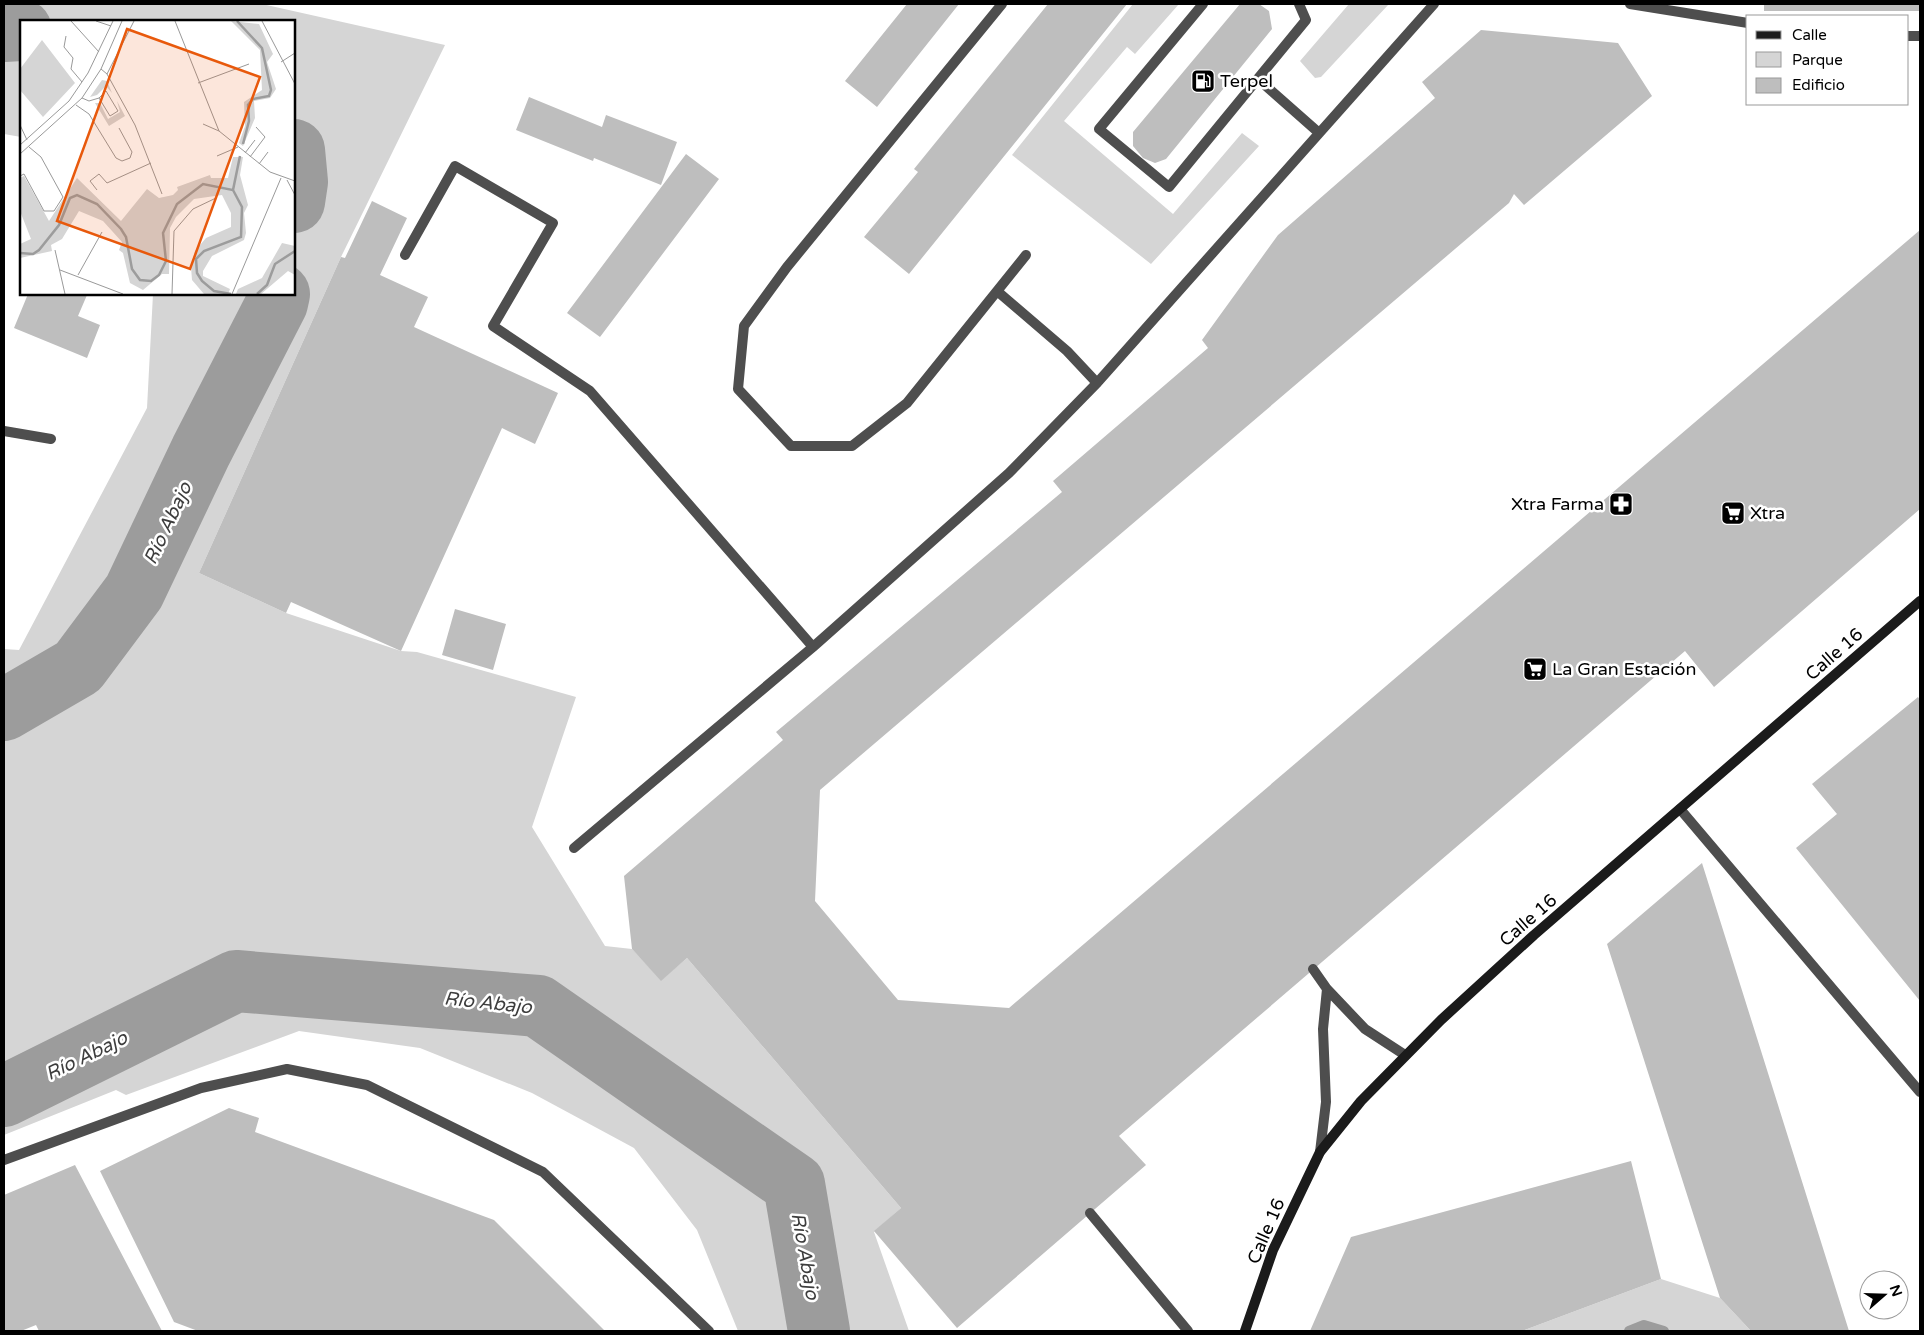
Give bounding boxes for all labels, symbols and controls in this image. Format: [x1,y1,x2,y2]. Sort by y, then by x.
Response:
legend [1746,15,1909,105]
inset map [20,20,295,295]
text: Calle [1792,26,1827,44]
text: Parque [1792,51,1843,69]
fuel station icon: Terpel [1190,68,1216,94]
place label: Terpel [1220,70,1273,92]
text: Edificio [1792,76,1845,94]
water label: Río Abajo [139,478,197,568]
pharmacy icon: Xtra Farma [1608,491,1634,517]
place label: Xtra Farma [1511,493,1604,515]
supermarket icon: Xtra [1720,500,1746,526]
place label: Xtra [1750,502,1785,524]
street label: Calle 16 [1801,623,1867,685]
supermarket icon: La Gran Estación [1522,656,1548,682]
place label: La Gran Estación [1552,658,1696,680]
street label: Calle 16 [1495,889,1561,951]
water label: Río Abajo [443,987,534,1019]
water label: Río Abajo [42,1026,132,1085]
street label: Calle 16 [1242,1195,1290,1267]
water label: Río Abajo [787,1211,824,1303]
north arrow [1859,1270,1909,1320]
text: N [1886,1283,1906,1299]

